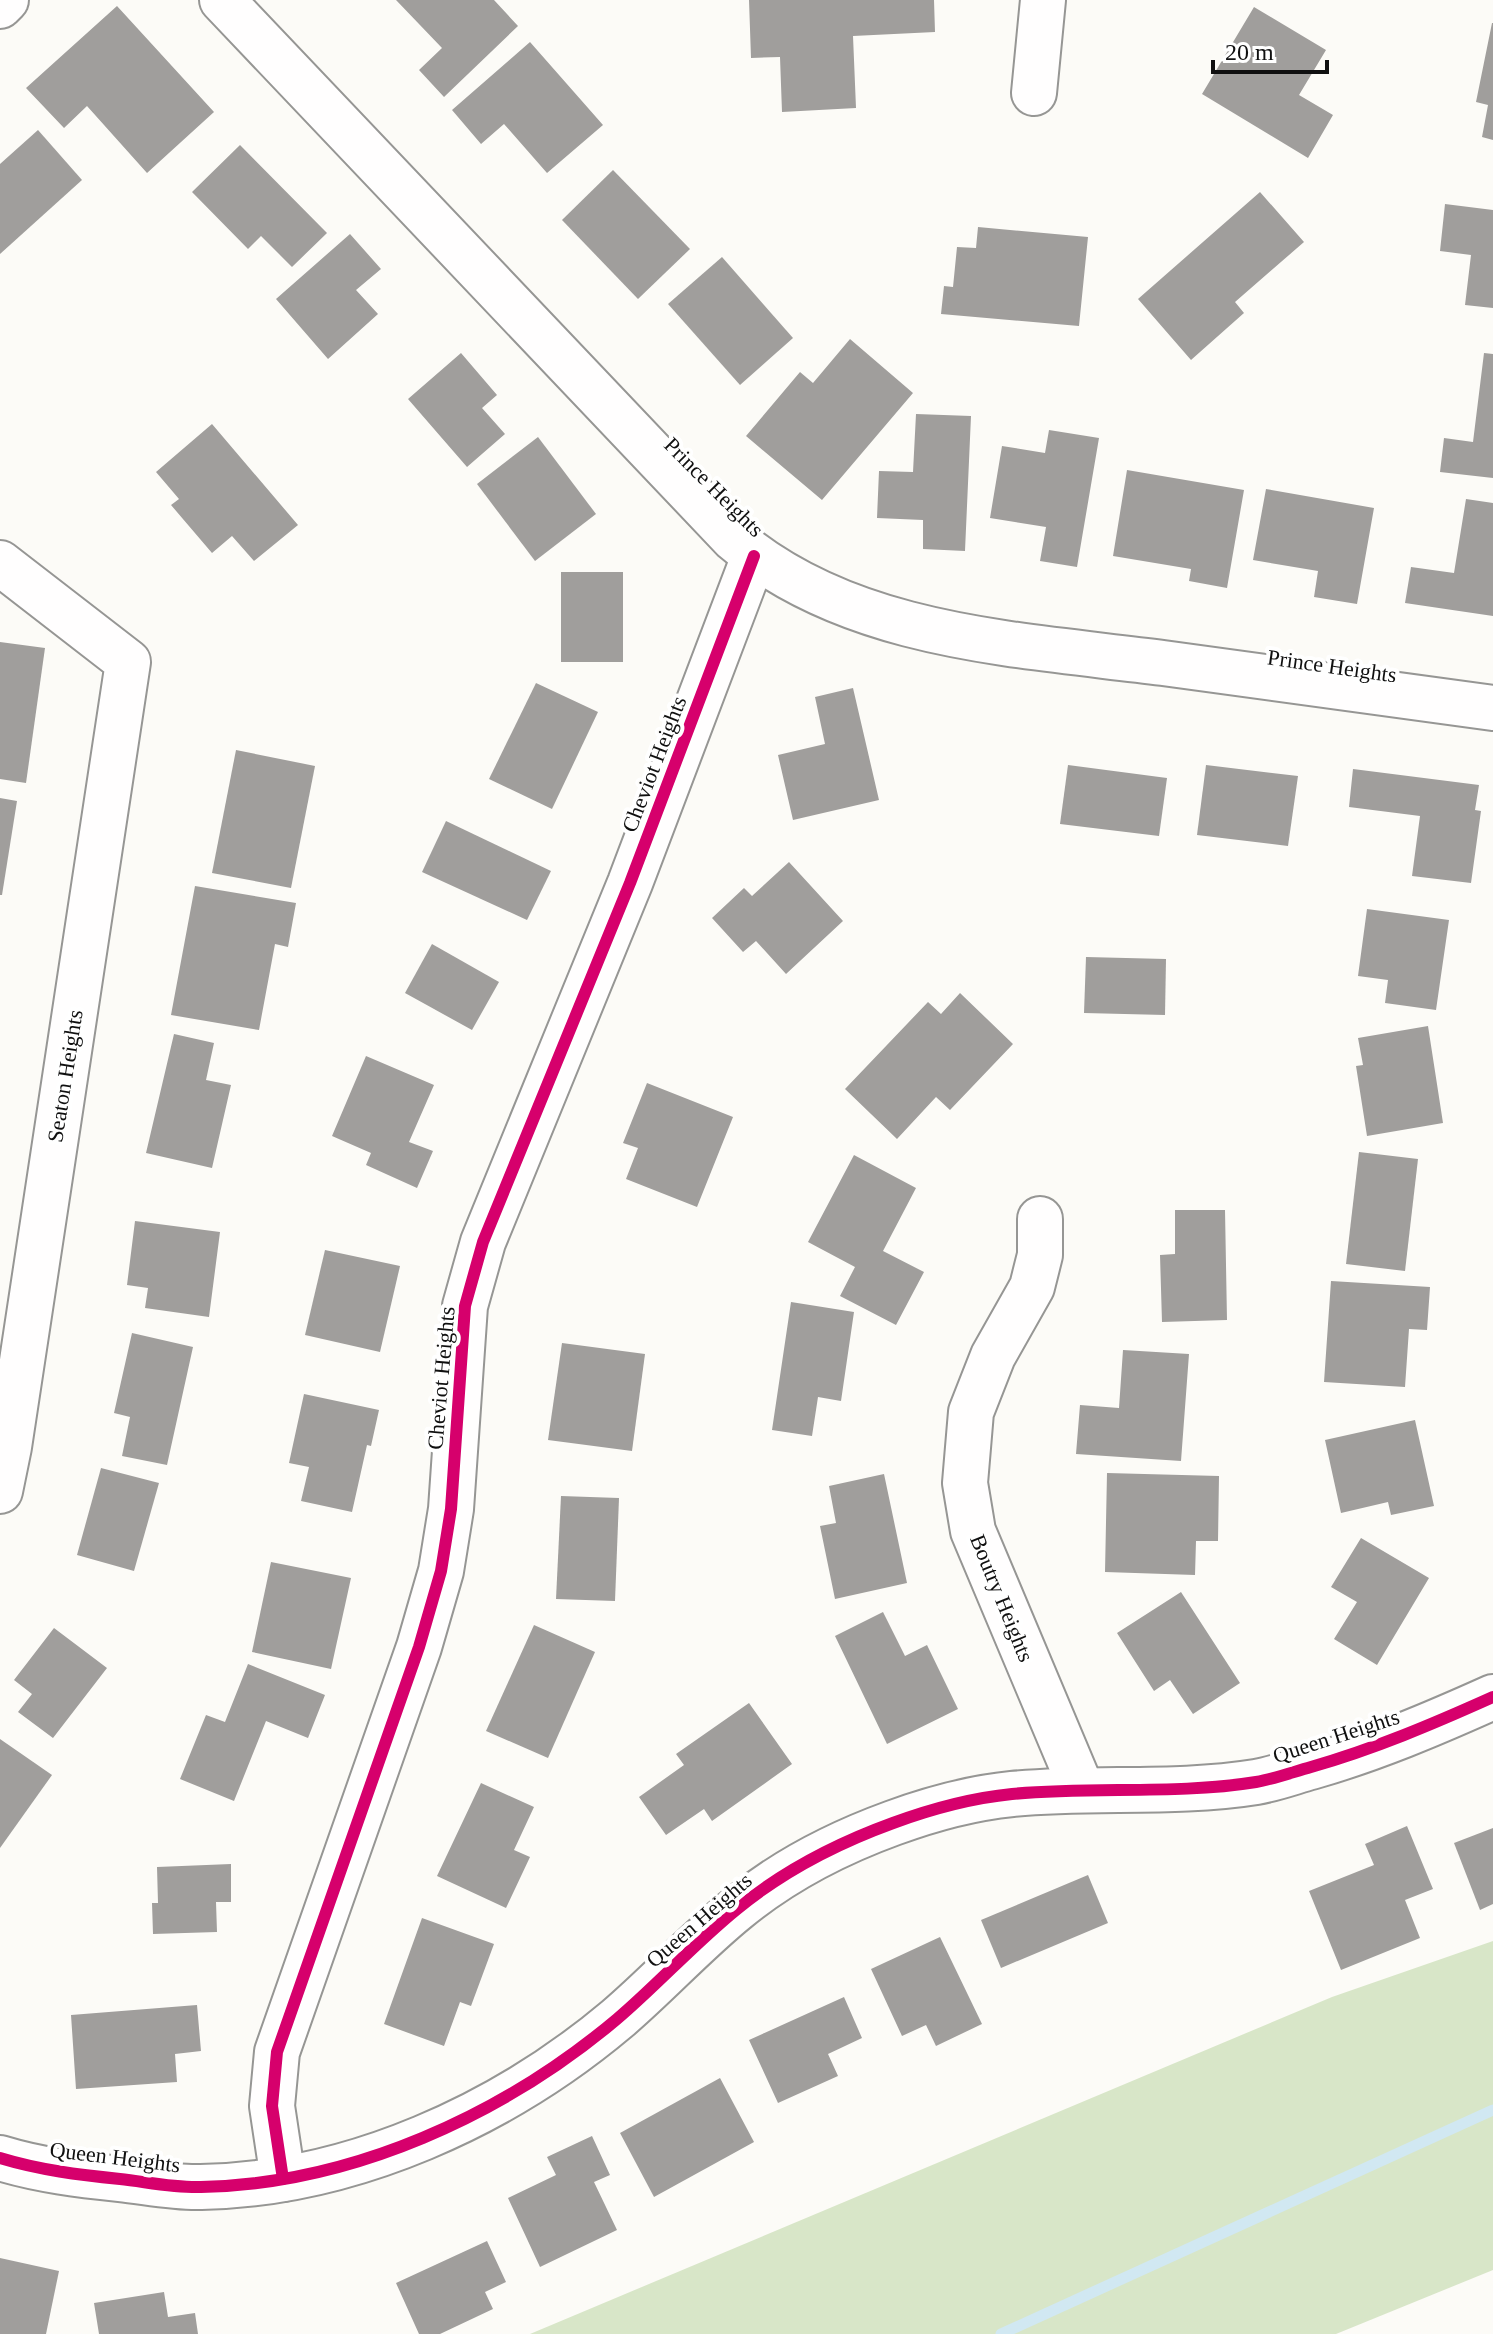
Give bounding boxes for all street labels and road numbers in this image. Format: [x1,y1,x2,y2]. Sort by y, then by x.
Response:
street label: Prince Heights [659,432,769,542]
street label: Prince Heights [1266,645,1398,687]
street label: Cheviot Heights [617,692,691,836]
street label: Seaton Heights [42,1008,88,1144]
street label: Cheviot Heights [422,1305,460,1451]
street label: Boutry Heights [965,1531,1039,1665]
street label: Queen Heights [1270,1704,1402,1768]
street label: Queen Heights [641,1867,757,1973]
street label: Queen Heights [48,2137,182,2177]

